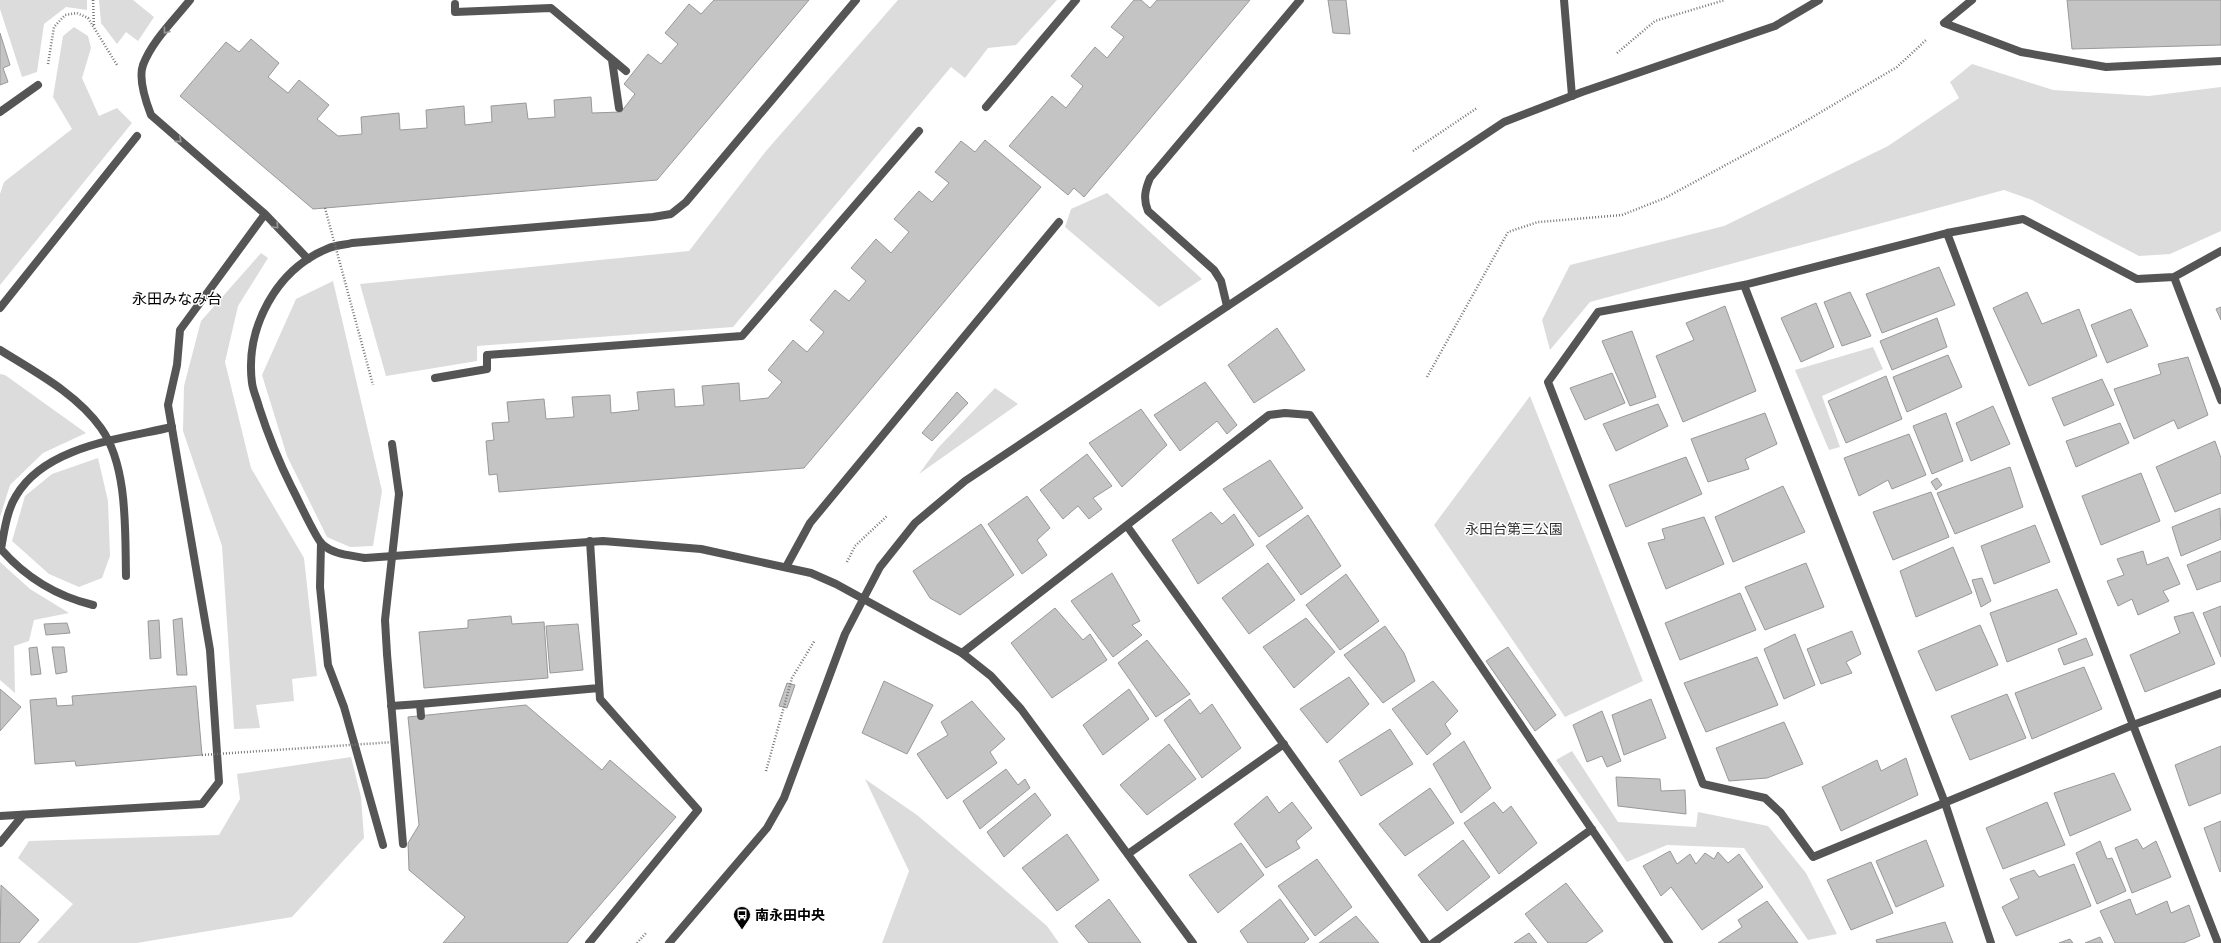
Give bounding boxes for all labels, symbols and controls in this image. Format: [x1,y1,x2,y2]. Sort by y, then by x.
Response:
one-way arrow [163,26,170,33]
one-way arrow [174,135,181,142]
one-way arrow [271,221,279,229]
district label: 永田みなみ台 [132,288,222,309]
park label: 永田台第三公園 [1465,519,1563,538]
bus stop icon: 南永田中央 [732,905,752,930]
place label: 南永田中央 [755,905,825,924]

